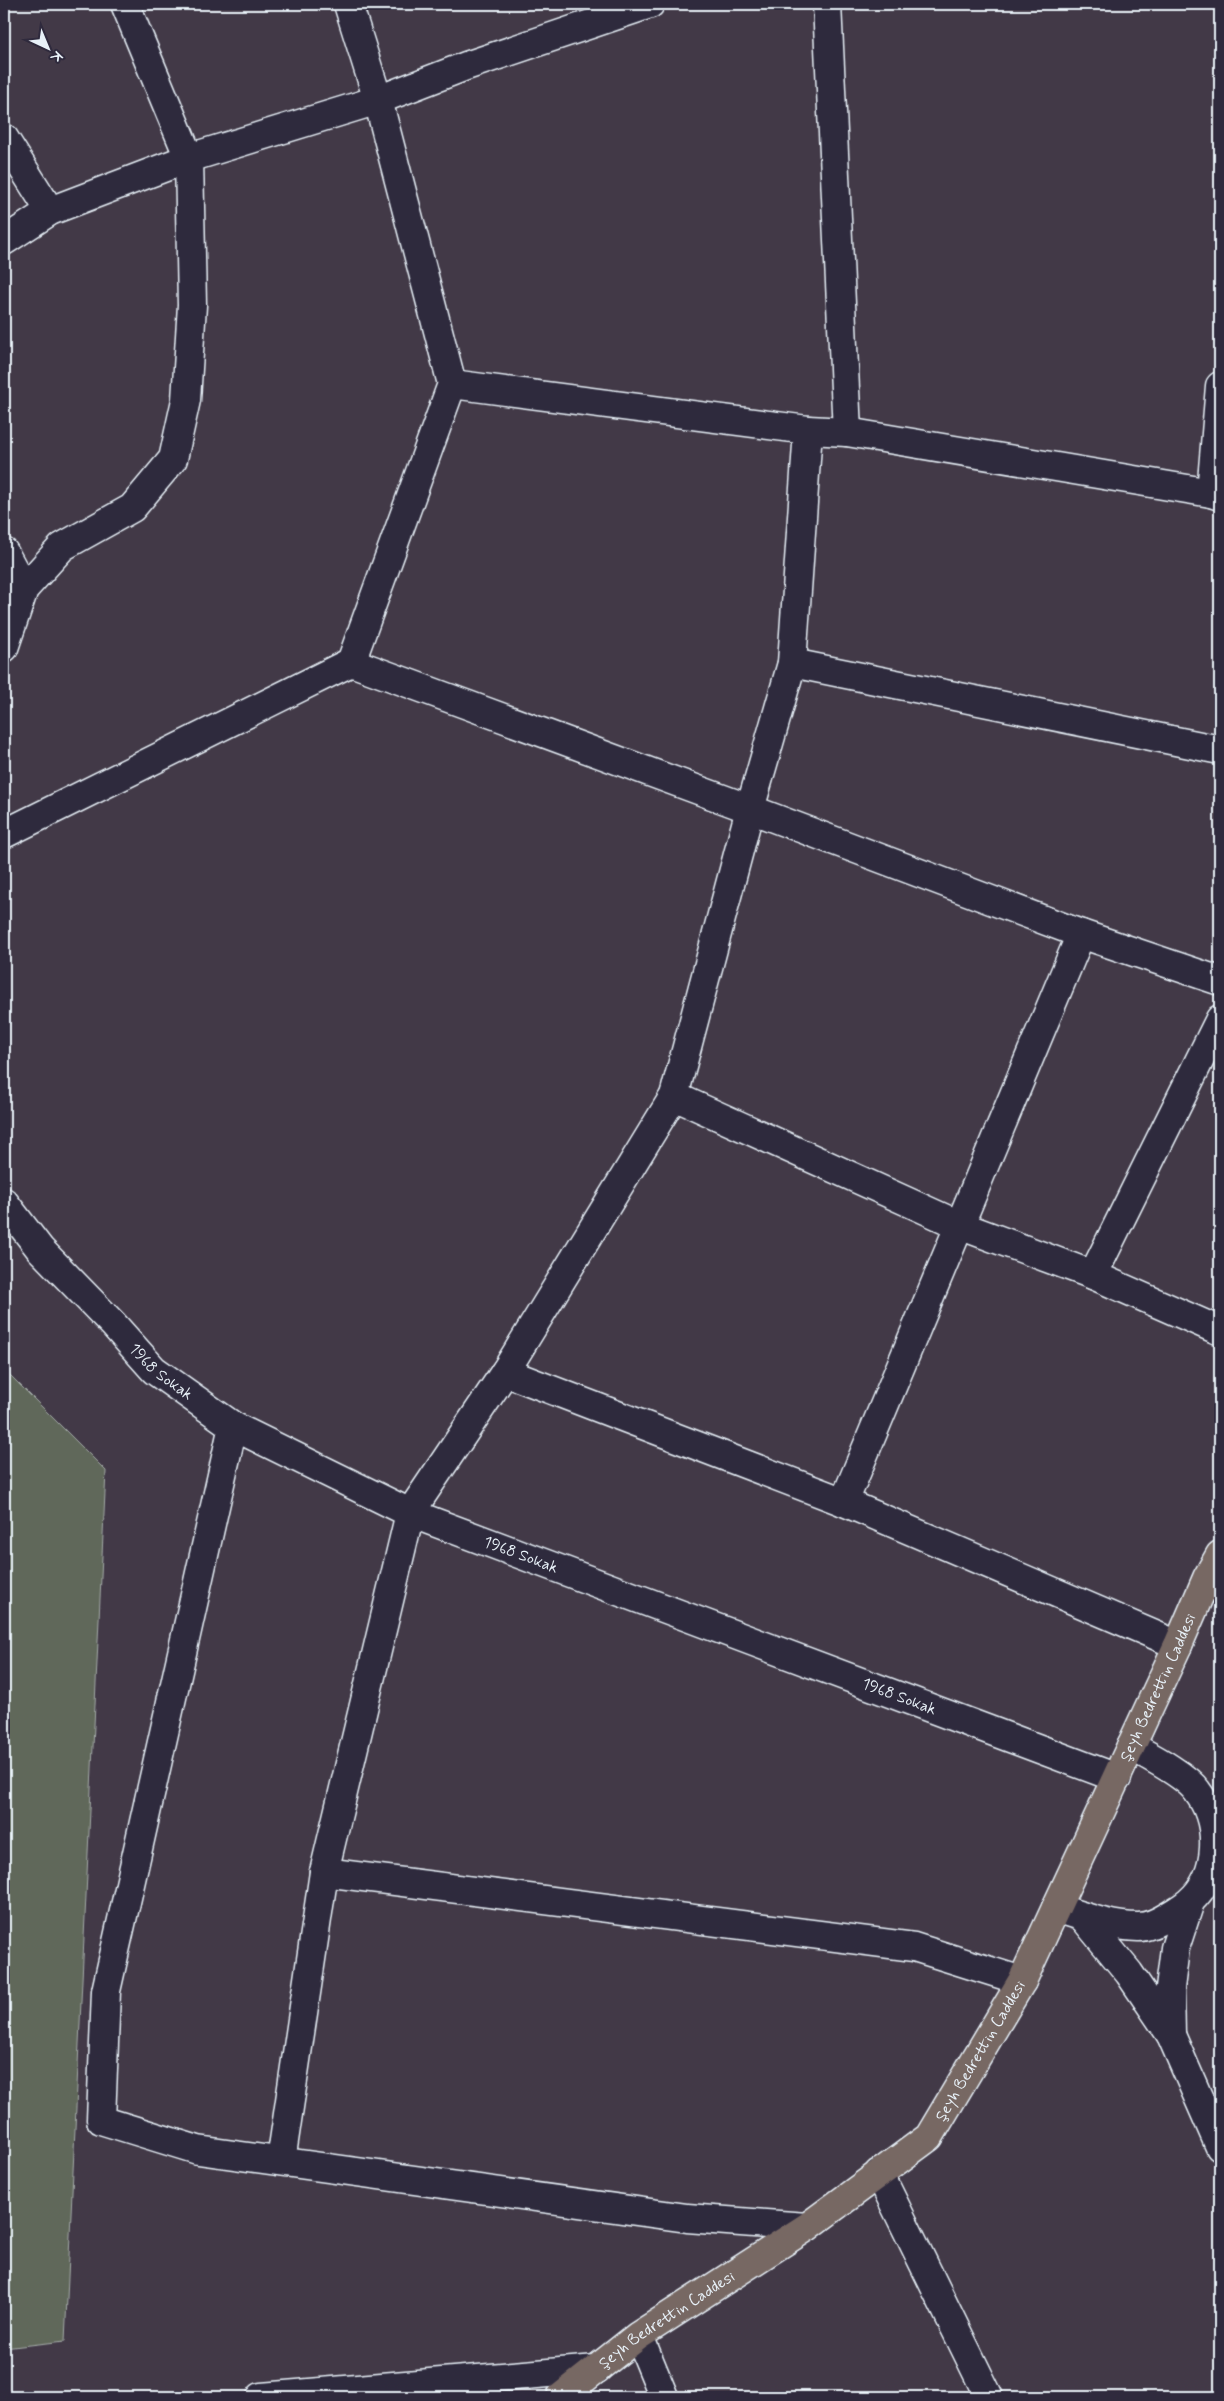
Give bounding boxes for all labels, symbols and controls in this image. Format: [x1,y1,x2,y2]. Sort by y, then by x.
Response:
north arrow [22,22,72,72]
text: K [46,47,66,67]
street label: 1968 Sokak [125,1339,197,1405]
street label: 1968 Sokak [481,1531,561,1578]
street label: Şeyh Bedrettin Caddesi [1115,1610,1201,1765]
street label: 1968 Sokak [859,1673,940,1720]
street label: Şeyh Bedrettin Caddesi [930,1976,1031,2125]
street label: Şeyh Bedrettin Caddesi [594,2266,739,2374]

